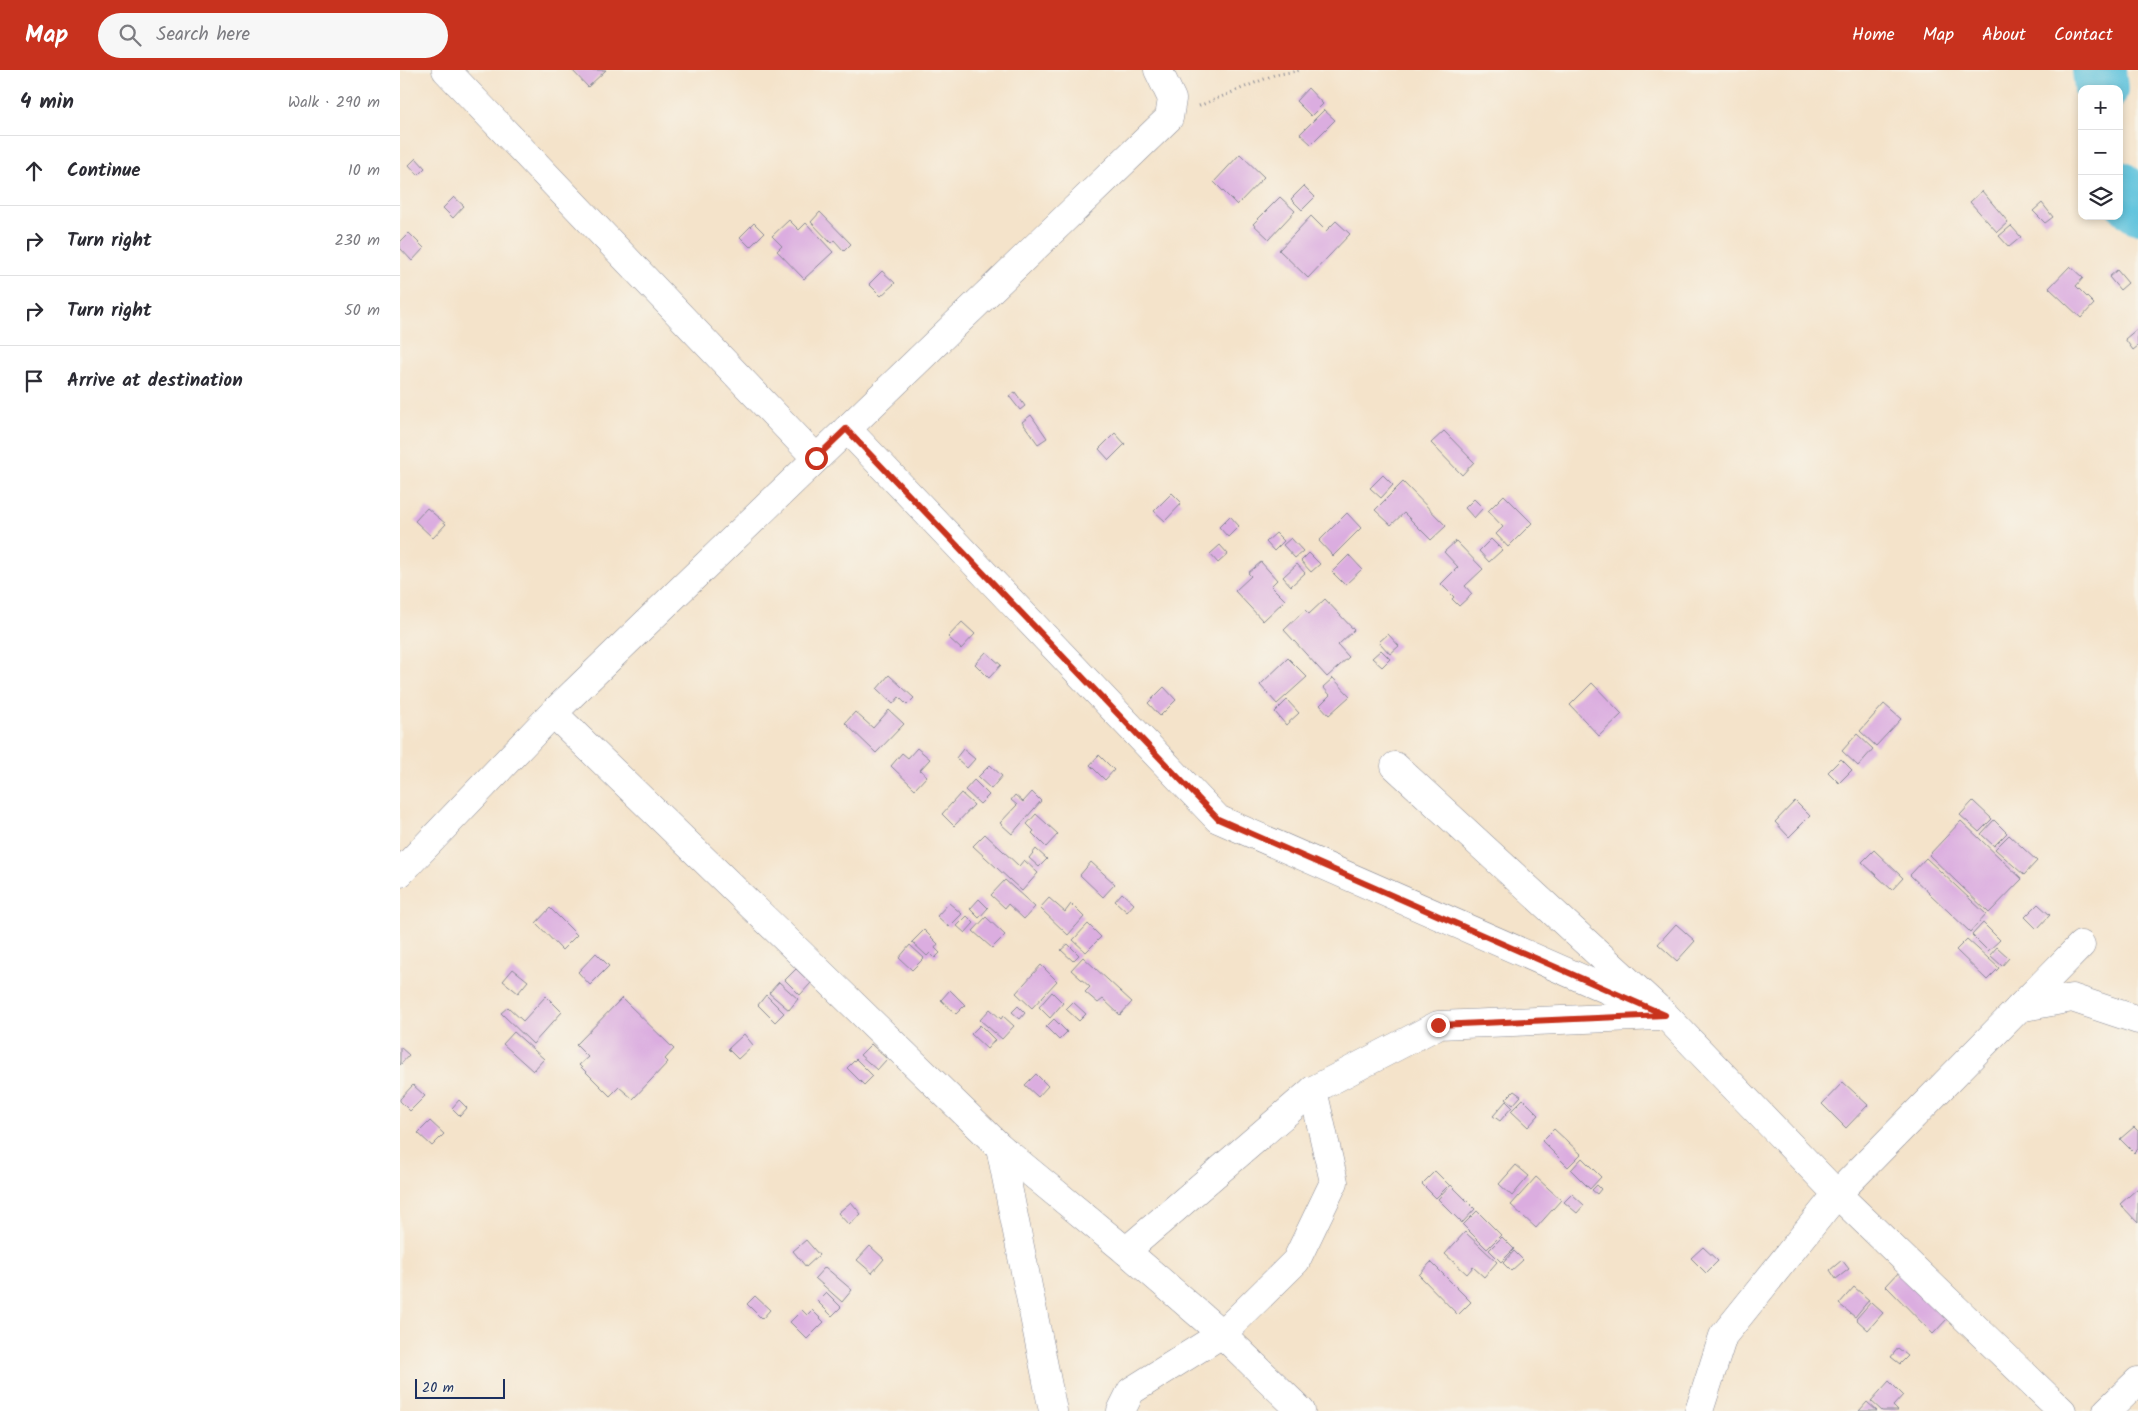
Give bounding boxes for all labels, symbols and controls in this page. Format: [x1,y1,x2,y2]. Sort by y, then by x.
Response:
search box [98,13,448,58]
text: Map [25,16,68,55]
text: Search here [156,20,250,50]
icon: search [116,21,144,49]
text: Home [1852,21,1895,50]
text: Map [1923,21,1954,50]
text: About [1982,21,2026,50]
text: Contact [2054,21,2113,50]
map controls [2078,85,2123,220]
button: + [2078,85,2123,130]
text: 4 min [20,86,74,119]
text: Walk · 290 m [288,90,380,115]
button: − [2078,130,2123,175]
text: Continue [67,156,140,186]
icon: ahead [20,157,48,185]
text: 10 m [348,158,380,183]
button: layers [2078,175,2123,220]
text: Turn right [67,226,152,256]
icon: right [20,227,48,255]
text: 230 m [334,228,380,253]
text: Turn right [67,296,152,326]
icon: right [20,297,48,325]
text: 50 m [344,298,380,323]
text: Arrive at destination [67,366,243,396]
icon: arrive [20,367,48,395]
route start [805,447,828,470]
route end [1427,1014,1450,1037]
scale bar [415,1376,505,1399]
text: 20 m [422,1377,454,1399]

